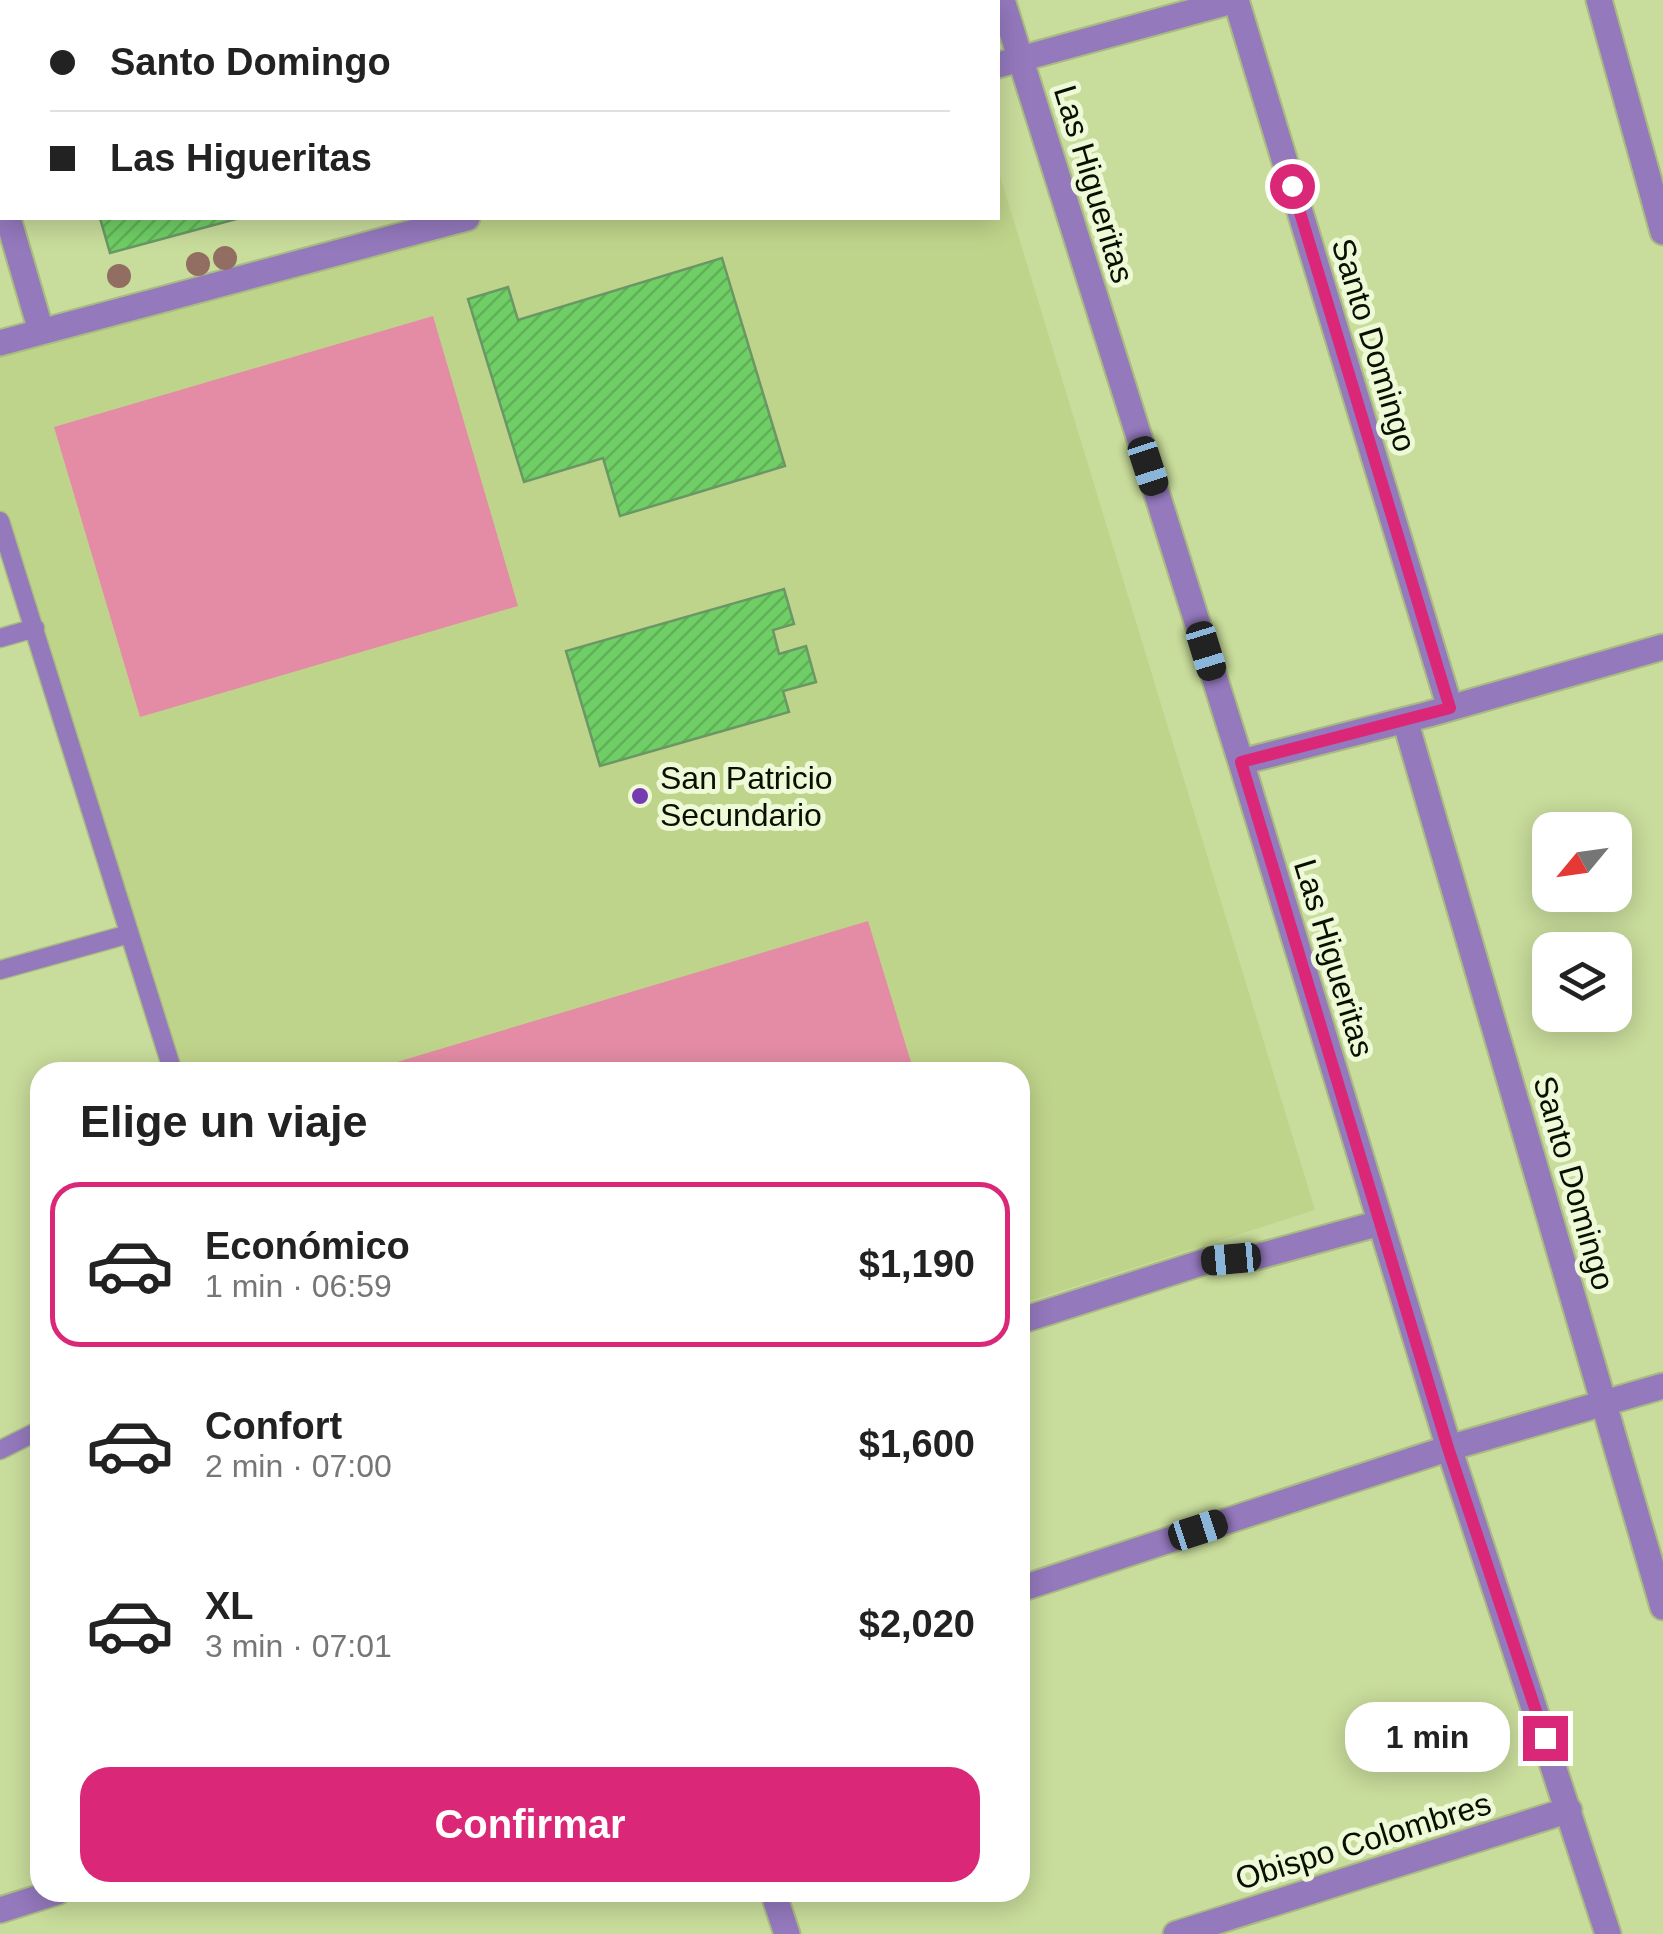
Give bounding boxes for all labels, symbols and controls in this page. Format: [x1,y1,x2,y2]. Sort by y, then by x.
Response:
text: Santo Domingo [110,41,391,83]
street label: Las Higueritas [1047,81,1141,287]
text: Las Higueritas [110,137,372,179]
route start [1270,164,1315,209]
street label: Santo Domingo [1325,234,1423,456]
car [1124,433,1172,499]
car [1183,618,1229,684]
place label: San Patricio Secundario [660,760,833,833]
marker: San Patricio Secundario [629,785,651,807]
north arrow [1532,812,1632,912]
map controls [1532,812,1632,1032]
street label: Las Higueritas [1287,855,1381,1061]
button: layers [1532,932,1632,1032]
street label: Santo Domingo [1526,1072,1622,1294]
text: Elige un viaje [80,1096,368,1147]
icon: car [85,1220,175,1310]
text: Económico [205,1225,410,1267]
car [1200,1241,1262,1277]
text: $1,190 [859,1243,975,1285]
text: 1 min · 06:59 [205,1268,392,1304]
icon: car [85,1400,175,1490]
text: Confort [205,1405,342,1447]
text: $1,600 [859,1423,975,1465]
text: 2 min · 07:00 [205,1448,392,1484]
car [1165,1506,1231,1554]
icon: car [85,1580,175,1670]
text: XL [205,1585,254,1627]
text: $2,020 [859,1603,975,1645]
text: 3 min · 07:01 [205,1628,392,1664]
callout: 1 min [1345,1703,1510,1773]
route end [1523,1716,1568,1761]
text: 1 min [1386,1719,1469,1755]
button: Confirmar [80,1767,980,1882]
street label: Obispo Colombres [1231,1785,1495,1897]

